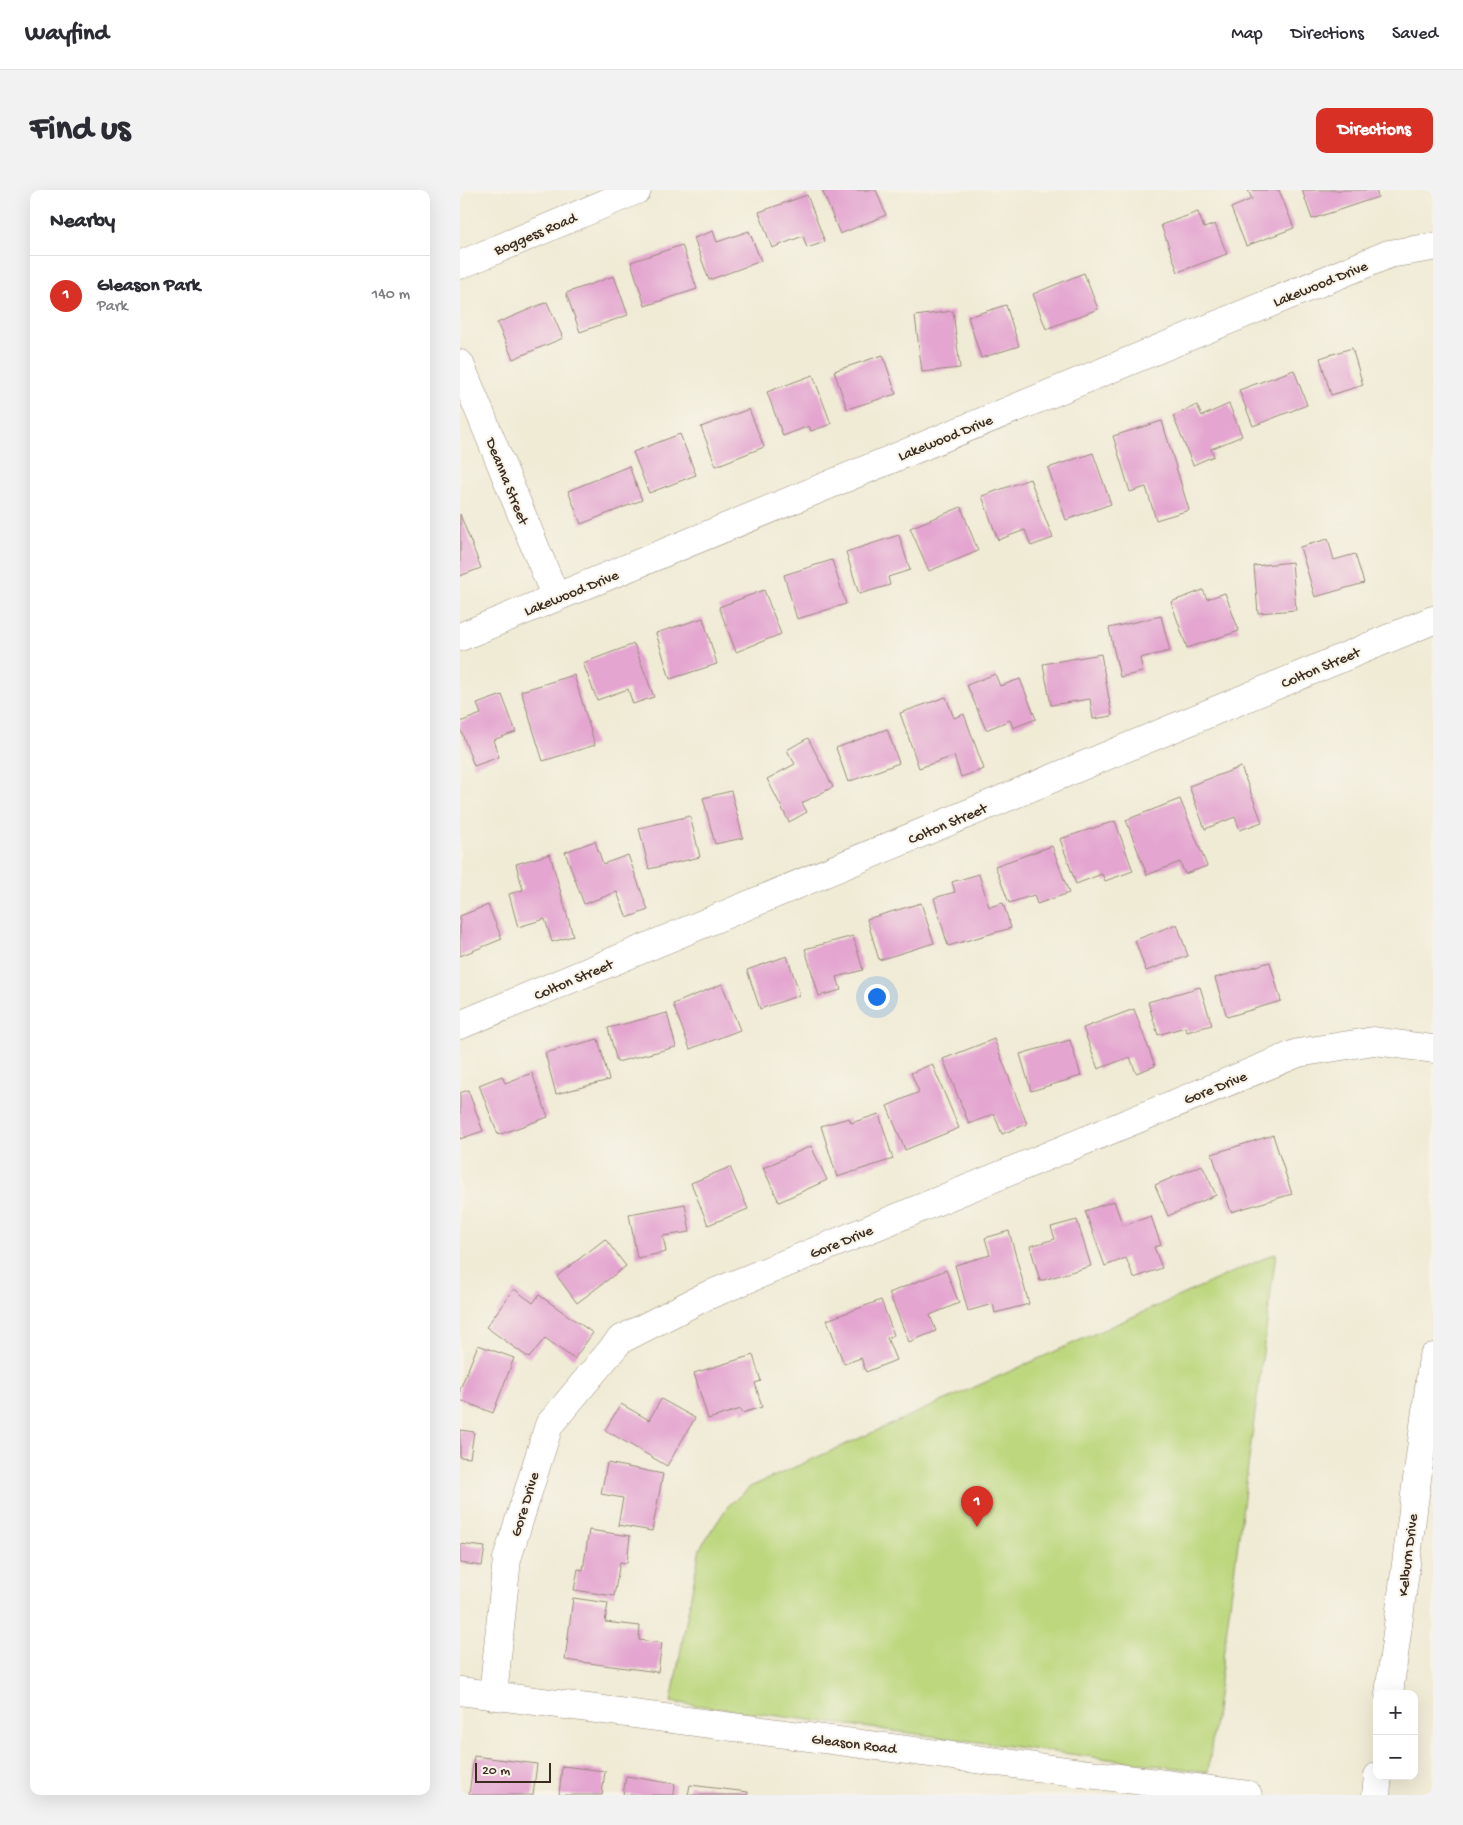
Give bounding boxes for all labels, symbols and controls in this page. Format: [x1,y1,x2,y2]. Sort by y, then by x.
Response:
text: Wayfind [25,20,109,49]
text: Map [1231,24,1263,45]
text: Directions [1291,24,1364,45]
text: Saved [1392,24,1438,45]
button: Directions [1316,108,1433,153]
text: Find us [30,110,130,151]
street label: Boggess Road [491,209,581,261]
text: Nearby [50,210,115,235]
street label: Lakewood Drive [1271,258,1371,312]
text: Gleason Park [97,275,200,298]
text: 1 [63,286,69,305]
text: 140 m [372,286,410,305]
text: Park [97,298,128,317]
street label: Lakewood Drive [896,412,996,466]
street label: Deanna Street [480,435,532,529]
street label: Lakewood Drive [522,567,622,621]
street label: Colton Street [1279,643,1365,693]
street label: Colton Street [906,799,992,849]
street label: Colton Street [532,955,618,1005]
your location [864,984,890,1010]
street label: Gore Drive [1182,1068,1250,1110]
street label: Gore Drive [808,1222,876,1264]
street label: Gore Drive [508,1470,544,1539]
pin: 1 [961,1486,993,1527]
street label: Kelburn Drive [1395,1513,1423,1598]
map controls [1373,1690,1418,1780]
button: + [1373,1690,1418,1735]
street label: Gleason Road [810,1731,899,1759]
button: − [1373,1735,1418,1780]
scale bar [475,1760,551,1783]
text: 20 m [482,1763,510,1780]

